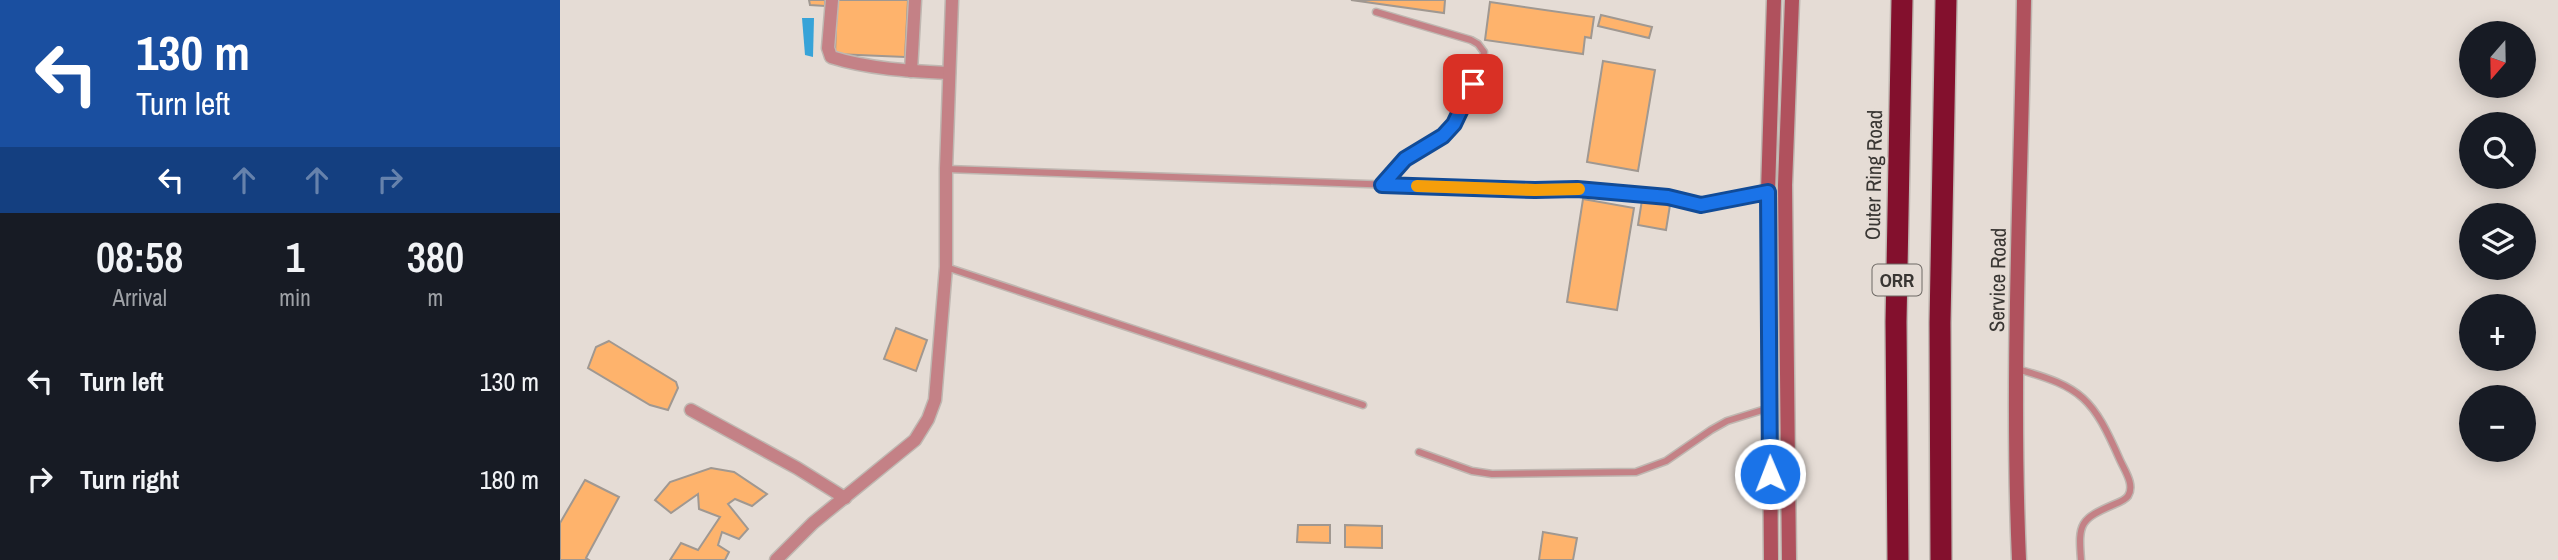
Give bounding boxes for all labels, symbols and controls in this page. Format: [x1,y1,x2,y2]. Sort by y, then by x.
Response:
text: 130 m [136,19,250,85]
north arrow [2459,21,2536,98]
map controls [2459,21,2536,462]
icon: left [21,28,112,119]
pin [1443,54,1503,114]
icon: arrive [1454,65,1492,103]
text: Turn left [136,82,230,125]
street label: Outer Ring Road [1858,110,1889,240]
button: search [2459,112,2536,189]
icon: left [152,161,190,199]
icon: ahead [225,161,263,199]
icon: ahead [298,161,336,199]
icon: right [371,161,409,199]
button: layers [2459,203,2536,280]
street label: Service Road [1982,228,2013,332]
text: 08:58 [96,229,183,285]
text: 1 [285,229,305,285]
text: 380 [407,229,464,285]
road number: ORR [1872,264,1922,296]
text: Arrival [112,282,167,313]
text: min [279,282,311,313]
text: m [428,282,443,313]
button: + [2459,294,2536,371]
icon: left [21,362,59,400]
text: Turn left [80,364,164,399]
text: 130 m [480,364,539,399]
button: − [2459,385,2536,462]
position arrow [1733,437,1807,511]
icon: right [21,460,59,498]
text: Turn right [80,462,179,497]
text: 180 m [480,462,539,497]

